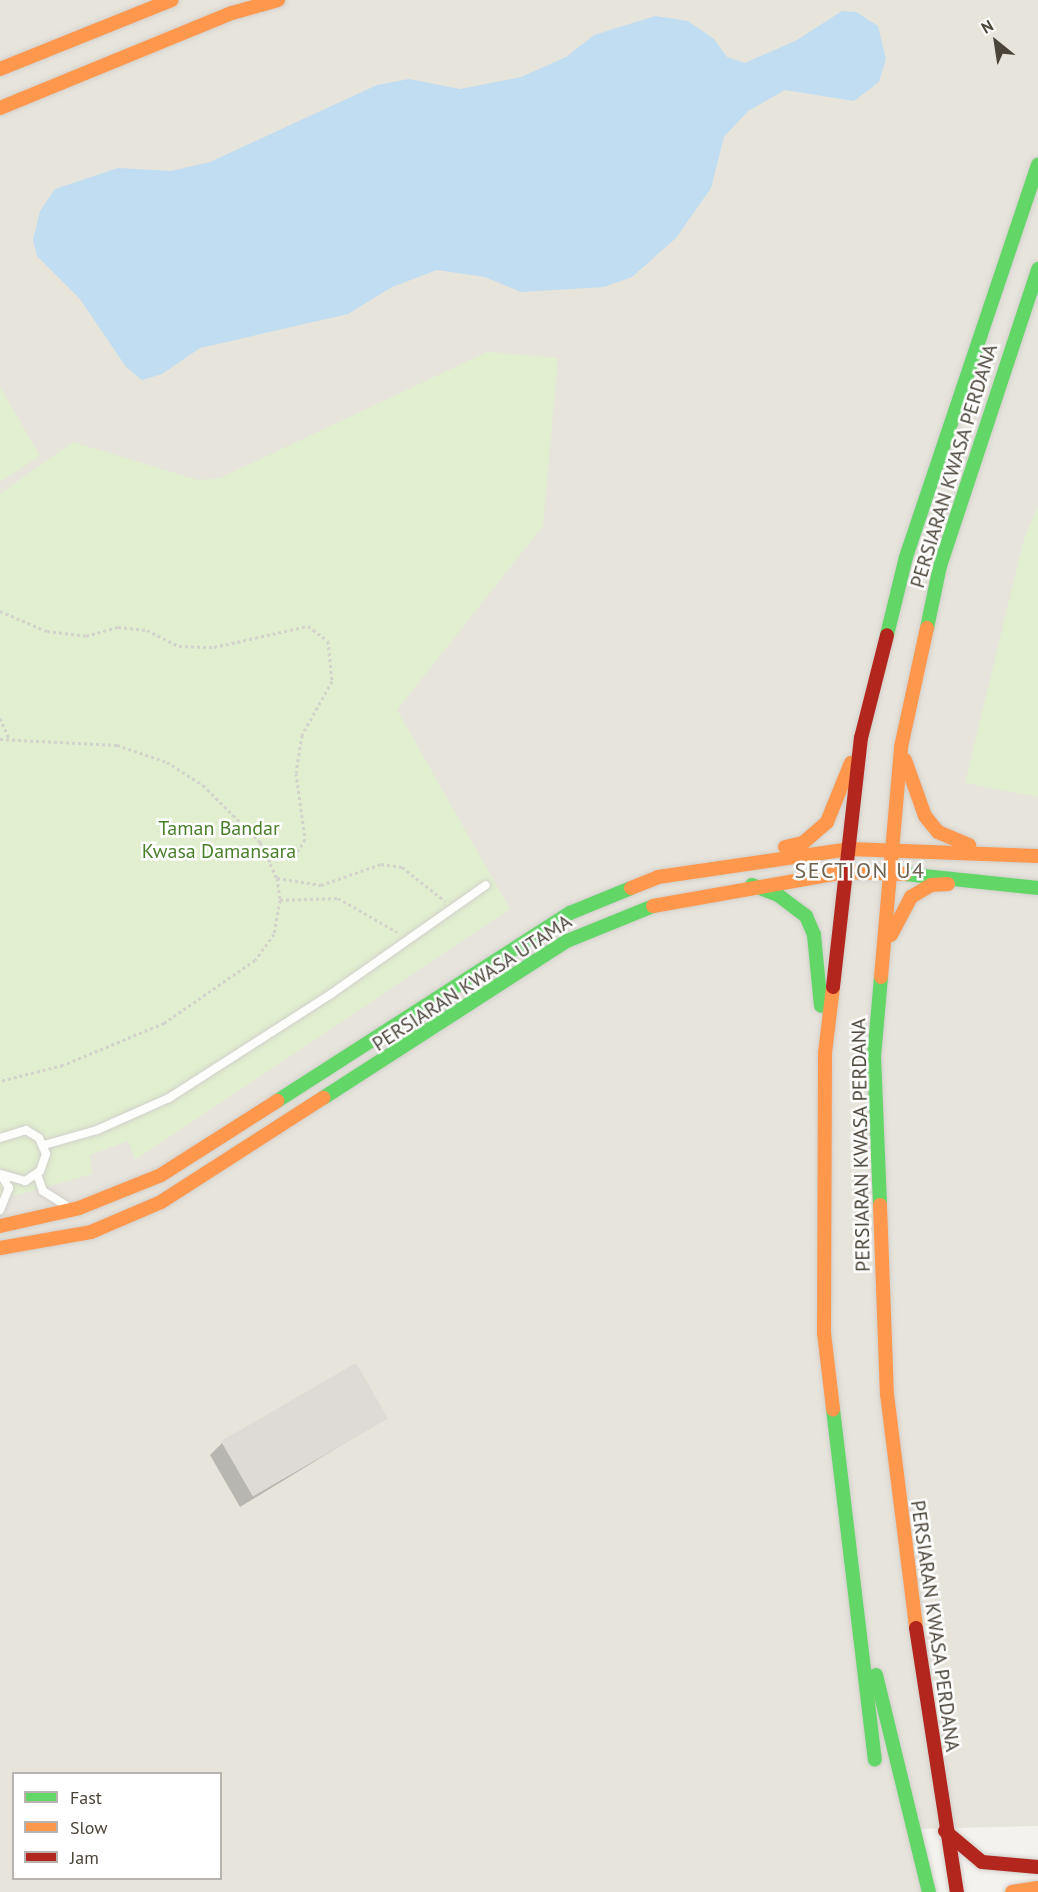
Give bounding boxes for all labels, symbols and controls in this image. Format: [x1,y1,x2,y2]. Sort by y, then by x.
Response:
north arrow [966,12,1026,72]
text: N [977,15,997,38]
street label: PERSIARAN KWASA PERDANA [905,341,1003,591]
park label: Taman Bandar Kwasa Damansara [142,817,296,864]
district label: SECTION U4 [794,858,926,884]
street label: PERSIARAN KWASA UTAMA [368,909,576,1057]
street label: PERSIARAN KWASA PERDANA [847,1018,875,1272]
street label: PERSIARAN KWASA PERDANA [905,1498,965,1754]
legend [12,1772,222,1880]
text: Fast [70,1786,102,1809]
text: Slow [70,1816,108,1839]
text: Jam [70,1846,99,1869]

